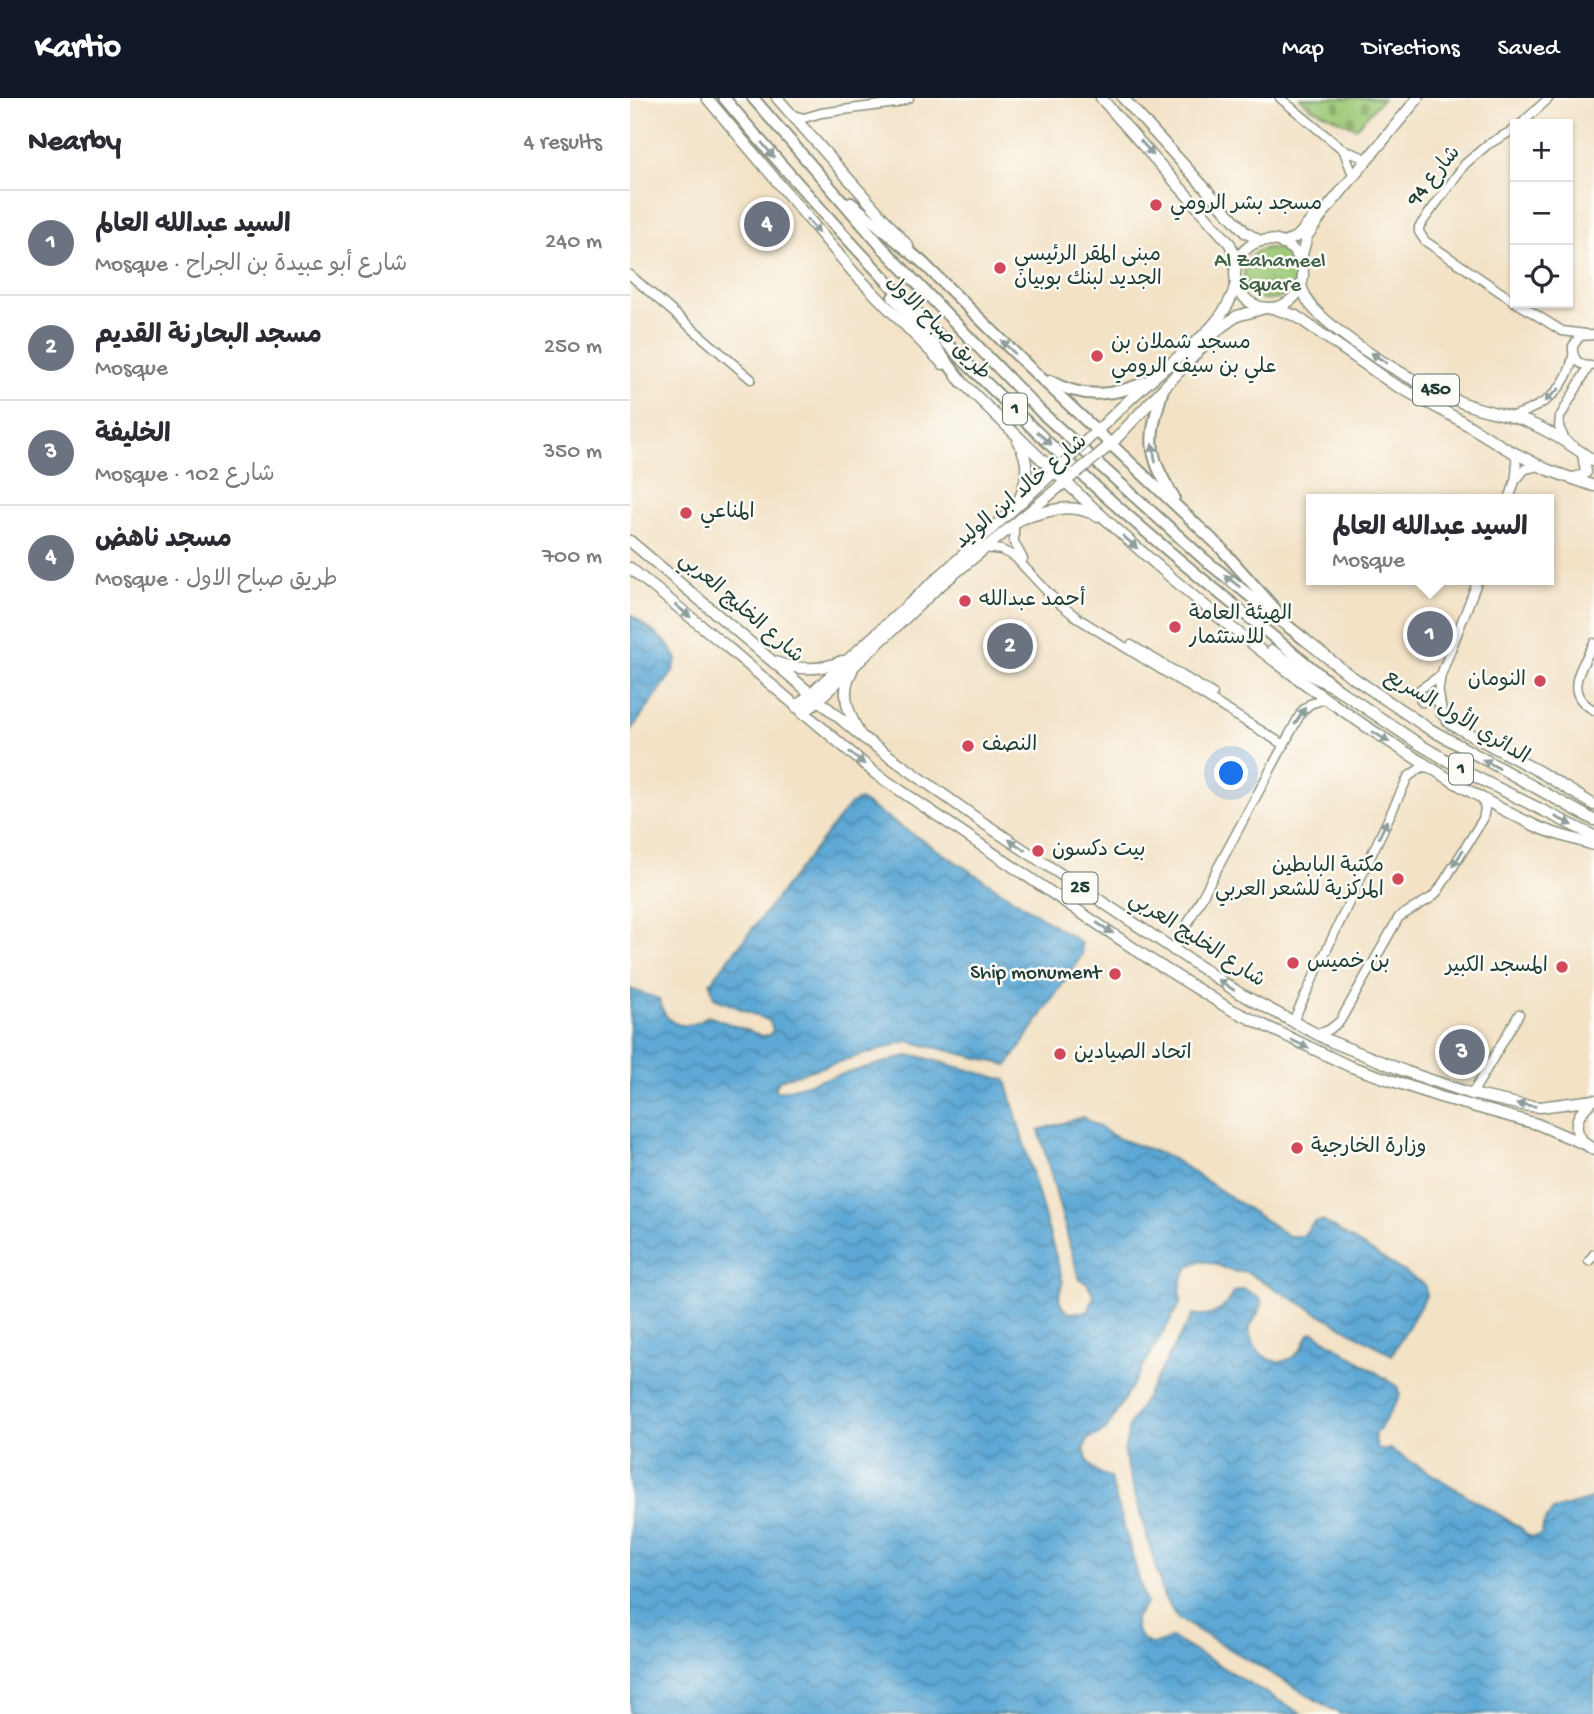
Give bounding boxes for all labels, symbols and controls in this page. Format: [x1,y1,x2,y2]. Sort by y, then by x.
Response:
text: Kartio [35,30,121,68]
text: Map [1282,35,1324,64]
text: Directions [1362,35,1460,64]
text: Saved [1498,35,1559,64]
map controls [1510,119,1573,308]
button: + [1510,119,1573,182]
text: Nearby [28,126,121,161]
text: 4 results [523,130,602,157]
one-way arrow [1138,140,1154,157]
one-way arrow [760,142,775,159]
street label: شارع 94 [1402,142,1467,213]
button: − [1510,182,1573,245]
place label: مسجد بشر الرومي [1170,193,1322,221]
marker: مسجد بشر الرومي [1148,197,1164,213]
pin: 4 [744,198,790,250]
text: السيد عبدالله العالم [95,211,291,242]
one-way arrow [805,217,820,234]
text: 1 [46,229,56,256]
text: 240 m [545,229,602,256]
place label: مبنى المقر الرئيسي الجديد لبنك بوبيان [1014,244,1162,293]
button: locate [1510,245,1573,308]
park label: Al Zahameel Square [1214,250,1326,299]
text: Mosque · شارع أبو عبيدة بن الجراح [95,252,407,279]
marker: مبنى المقر الرئيسي الجديد لبنك بوبيان [992,260,1008,276]
street label: طريق صباح الاول [879,271,995,387]
text: مسجد البحارنة القديم [95,322,322,353]
place label: مسجد شملان بن علي بن سيف الرومي [1111,332,1277,384]
text: 2 [45,334,57,361]
text: 250 m [544,334,602,361]
one-way arrow [1000,339,1017,355]
marker: مسجد شملان بن علي بن سيف الرومي [1089,348,1105,364]
one-way arrow [1370,352,1389,365]
text: Mosque [95,356,168,383]
road number: 450 [1413,374,1459,406]
one-way arrow [1543,387,1561,403]
road number: 1 [1003,394,1027,424]
text: الخليفة [95,421,171,452]
one-way arrow [1035,429,1052,445]
street label: شارع خالد ابن الوليد [951,430,1093,556]
text: 3 [45,439,57,466]
text: 350 m [543,439,602,466]
one-way arrow [1148,442,1159,464]
text: Mosque · شارع 102 [95,462,275,489]
popup [1306,494,1554,585]
place label: المناعي [700,501,755,529]
marker: المناعي [678,505,694,521]
text: السيد عبدالله العالم [1332,514,1528,545]
text: مسجد ناهض [95,526,232,557]
one-way arrow [1121,534,1139,550]
text: 4 [46,544,56,571]
text: 700 m [542,544,602,571]
street label: شارع الخليج العربي [671,548,808,672]
text: Mosque [1332,548,1405,575]
text: Mosque · طريق صباح الاول [95,567,338,594]
one-way arrow [1223,574,1241,589]
place label: أحمد عبدالله [979,586,1085,614]
marker: أحمد عبدالله [957,593,973,609]
one-way arrow [675,603,692,618]
place label: الهيئة العامة للاستثمار [1188,603,1292,652]
pin: 1 [1407,608,1453,660]
marker: الهيئة العامة للاستثمار [1167,619,1183,635]
pin: 2 [987,620,1033,672]
street label: الدائري الأول السريع [1379,661,1535,771]
place label: النومان [1468,669,1526,694]
marker: النومان [1532,673,1548,689]
one-way arrow [1294,707,1307,726]
one-way arrow [1372,730,1391,743]
place label: النصف [982,734,1037,759]
marker: النصف [960,738,976,754]
one-way arrow [847,751,865,766]
road number: 1 [1449,754,1473,784]
your location [1214,756,1248,790]
one-way arrow [1480,759,1500,771]
one-way arrow [1554,816,1574,827]
one-way arrow [1378,818,1389,839]
one-way arrow [1007,839,1026,852]
place label: بيت دكسون [1052,839,1146,864]
marker: بيت دكسون [1030,843,1046,859]
one-way arrow [1452,849,1465,868]
place label: مكتبة البابطين المركزية للشعر العربي [1215,854,1384,907]
marker: مكتبة البابطين المركزية للشعر العربي [1390,871,1406,887]
road number: 25 [1063,873,1098,904]
street label: شارع الخليج العربي [1122,888,1269,997]
one-way arrow [1095,922,1114,935]
place label: بن خميس [1307,951,1390,976]
marker: بن خميس [1285,955,1301,971]
place label: المسجد الكبير [1444,955,1548,980]
marker: المسجد الكبير [1554,959,1570,975]
place label: Ship monument [970,962,1103,987]
marker: Ship monument [1107,966,1123,982]
one-way arrow [1216,978,1236,991]
pin: 3 [1439,1026,1485,1078]
one-way arrow [1290,1038,1310,1050]
place label: اتحاد الصيادين [1074,1042,1192,1067]
marker: اتحاد الصيادين [1052,1046,1068,1062]
one-way arrow [1515,1100,1537,1111]
place label: وزارة الخارجية [1311,1136,1427,1161]
marker: وزارة الخارجية [1289,1140,1305,1156]

